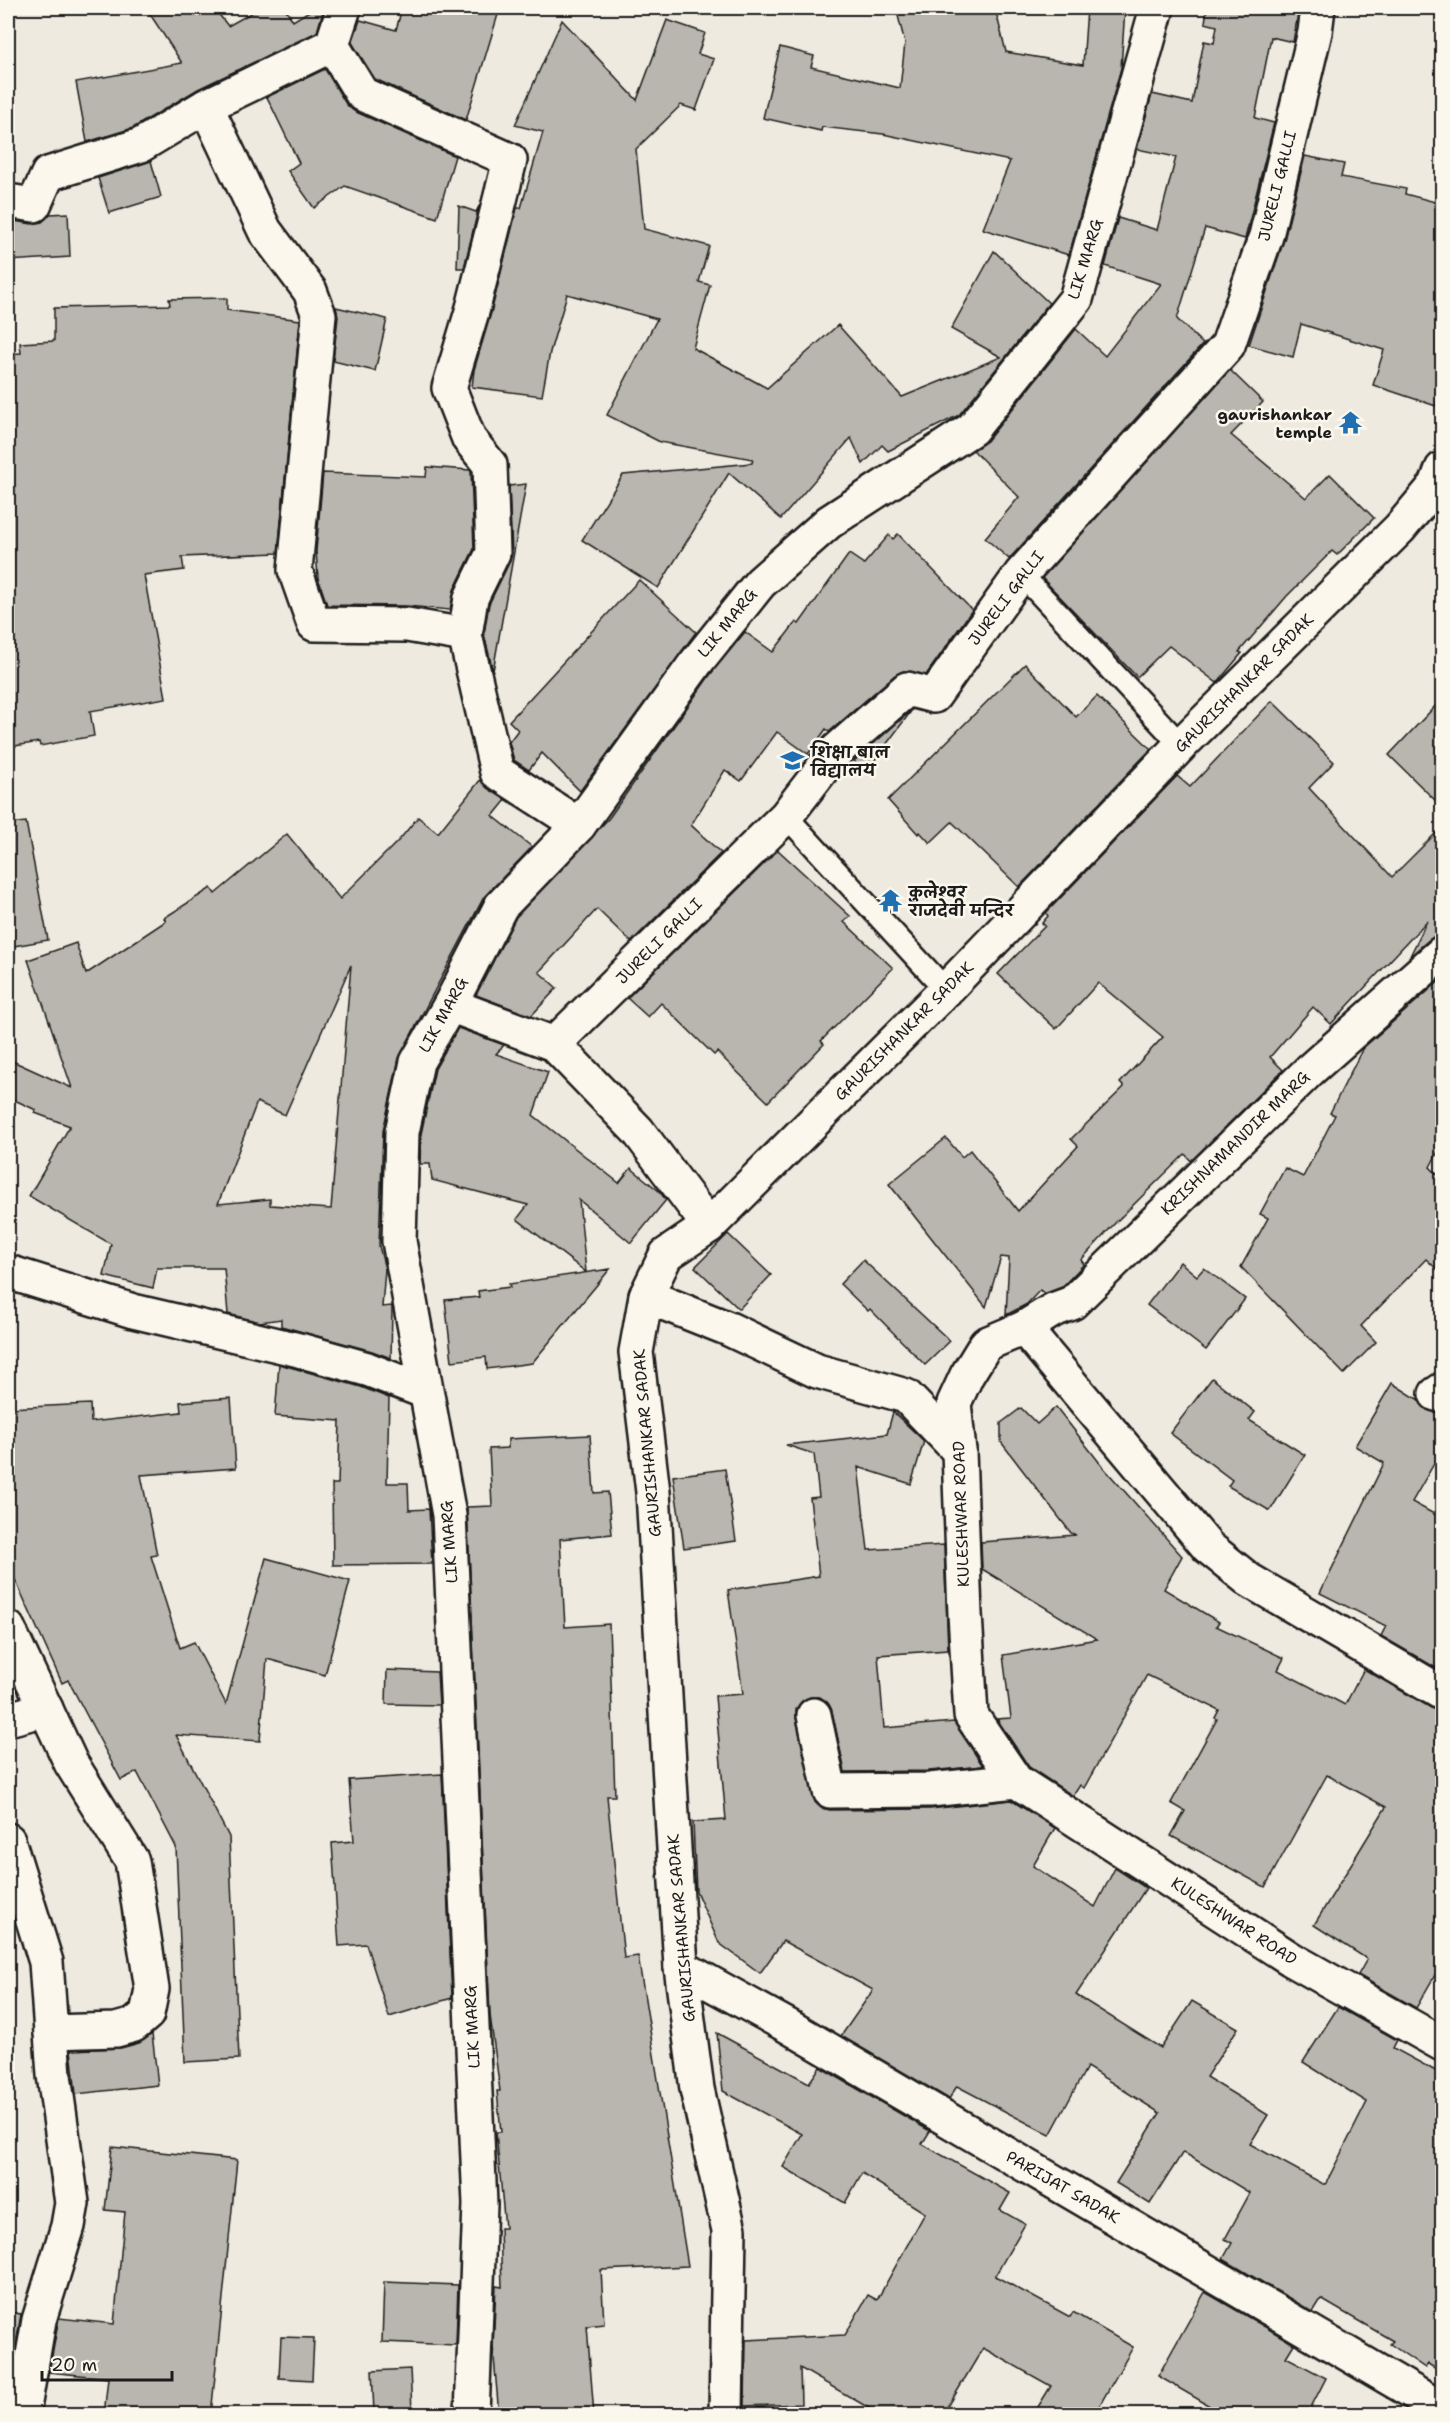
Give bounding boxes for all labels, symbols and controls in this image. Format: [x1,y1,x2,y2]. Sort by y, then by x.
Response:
street label: JURELI GALLI [1253,128,1301,243]
street label: LIK MARG [1063,216,1107,302]
place label: gaurishankar temple [1218,404,1332,443]
temple icon: gaurishankar temple [1337,410,1363,436]
street label: JURELI GALLI [964,546,1049,650]
street label: LIK MARG [693,584,761,662]
street label: GAURISHANKAR SADAK [1170,608,1319,757]
place label: शिक्षा बाल विद्यालय [809,740,891,781]
school or university icon: शिक्षा बाल विद्यालय [780,748,806,774]
place label: कुलेश्वर राजदेवी मन्दिर [907,880,1015,921]
temple icon: कुलेश्वर राजदेवी मन्दिर [878,888,904,914]
street label: JURELI GALLI [612,893,707,988]
street label: GAURISHANKAR SADAK [830,956,979,1105]
street label: LIK MARG [414,974,472,1056]
street label: KRISHNAMANDIR MARG [1156,1066,1314,1220]
street label: GAURISHANKAR SADAK [628,1347,666,1538]
street label: KULESHWAR ROAD [948,1441,974,1587]
street label: LIK MARG [436,1500,462,1584]
street label: GAURISHANKAR SADAK [662,1832,700,2023]
street label: KULESHWAR ROAD [1167,1872,1301,1970]
street label: LIK MARG [459,1985,485,2069]
street label: PARIJAT SADAK [1002,2146,1124,2228]
scale bar [42,2344,172,2382]
text: 20 m [51,2353,97,2377]

